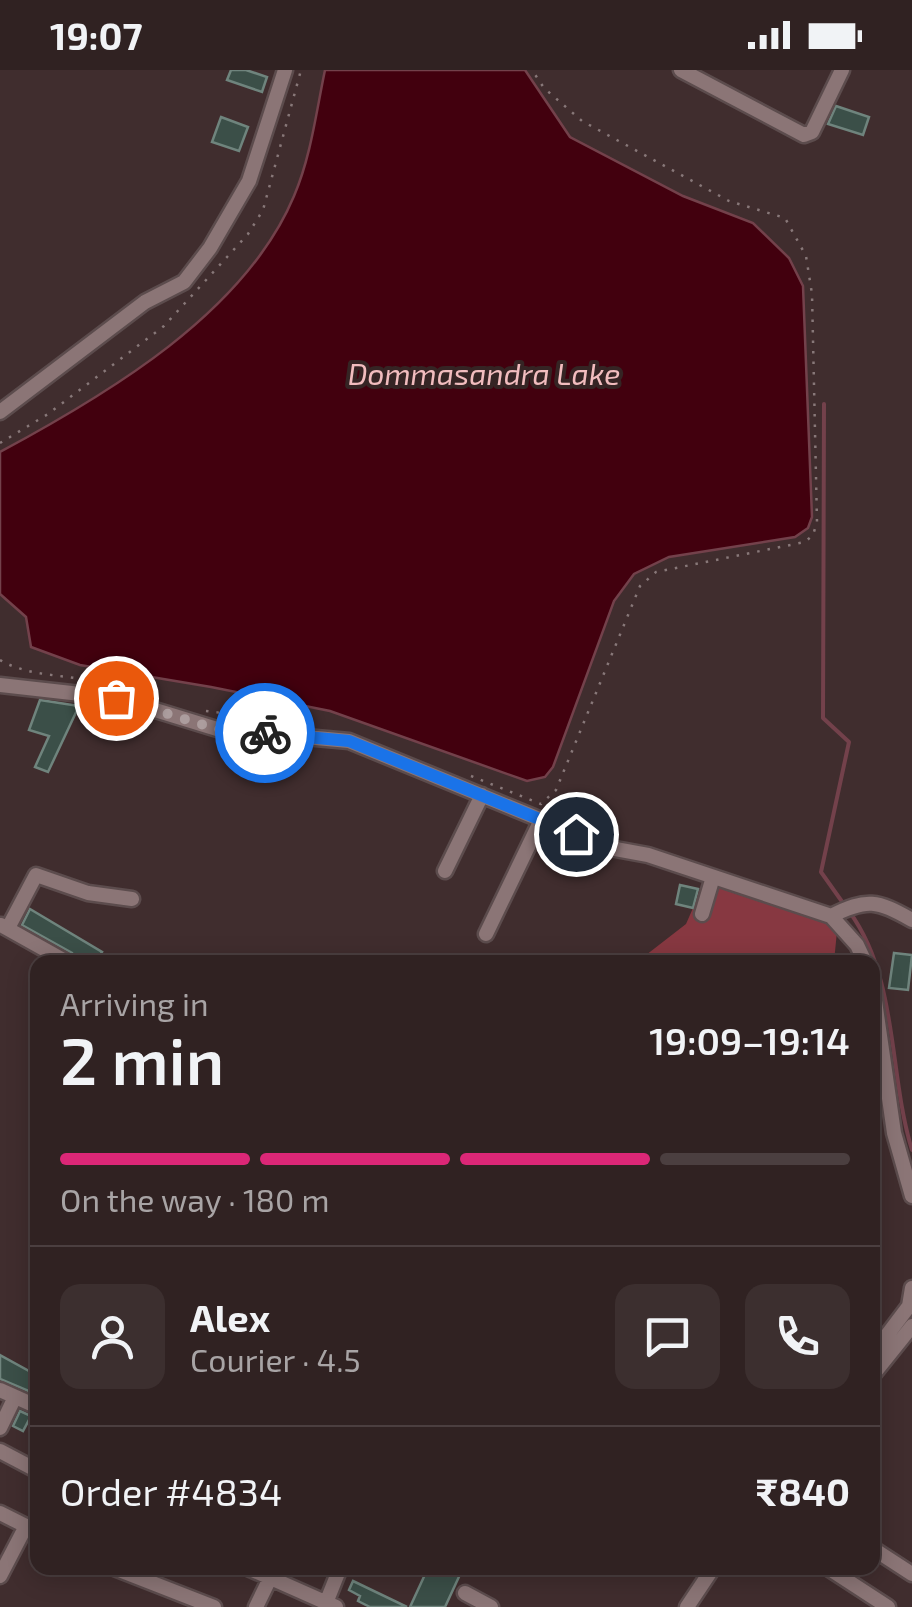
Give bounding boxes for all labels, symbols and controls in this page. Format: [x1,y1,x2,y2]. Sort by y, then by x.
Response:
text: 19:07 [50,12,143,58]
water label: Dommasandra Lake [348,355,620,391]
pin [74,656,159,741]
icon: bag [89,671,144,726]
courier [215,683,315,783]
icon: bike [238,706,293,761]
pin [534,792,619,877]
icon: home [549,807,604,862]
text: Arriving in [60,984,209,1022]
text: 19:09–19:14 [649,1017,850,1063]
text: 2 min [60,1020,224,1098]
text: On the way · 180 m [60,1180,330,1218]
button: person [60,1284,165,1389]
button: chat [615,1284,720,1389]
button: phone [745,1284,850,1389]
text: Alex [190,1294,270,1340]
text: Courier · 4.5 [190,1340,361,1378]
text: Order #4834 [60,1468,282,1514]
text: ₹840 [756,1468,850,1514]

